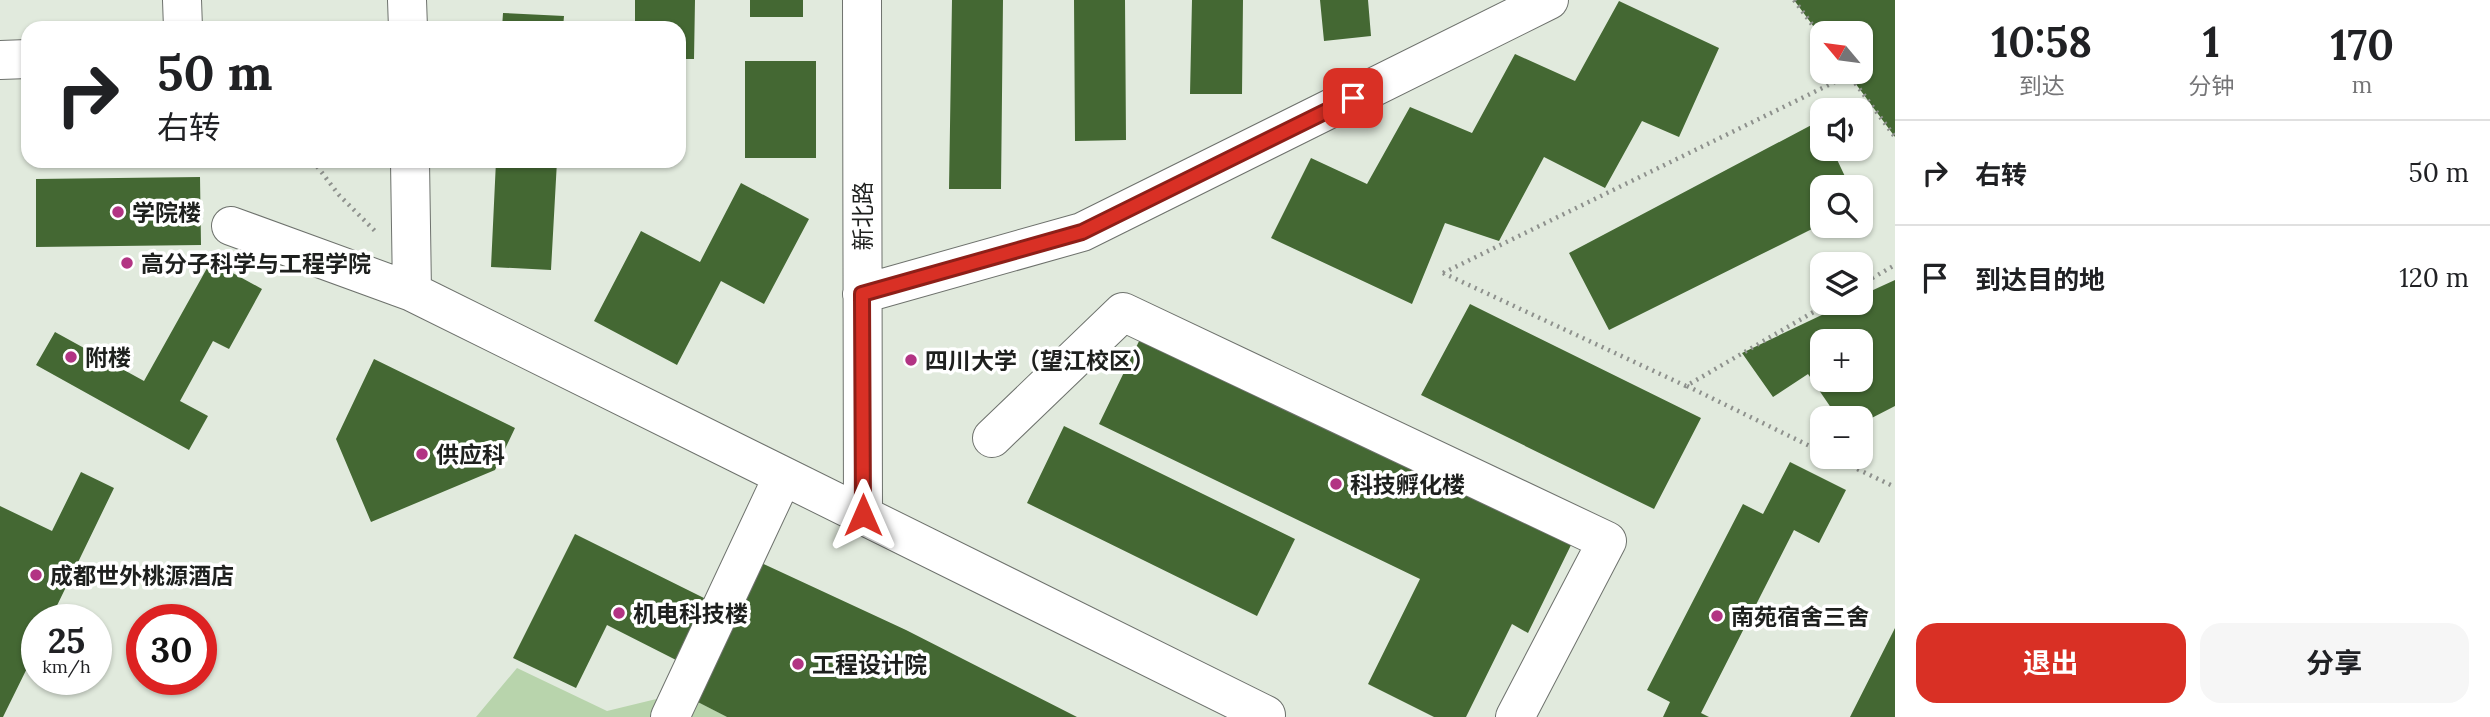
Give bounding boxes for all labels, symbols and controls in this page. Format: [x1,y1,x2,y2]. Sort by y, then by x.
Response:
text: 10:58 [1991,15,2092,69]
text: 1 [2203,15,2220,69]
text: 170 [2330,18,2394,72]
north arrow [1810,21,1872,84]
map controls [1810,21,1873,469]
text: 50 m [157,41,273,103]
icon: right [42,49,133,140]
pin [1323,68,1383,128]
text: m [2352,70,2372,99]
text: 到达 [2019,71,2065,100]
text: 分钟 [2188,71,2234,100]
icon: arrive [1334,79,1372,117]
button: sound [1810,98,1873,161]
text: 右转 [157,107,221,148]
icon: right [1916,154,1954,192]
text: 50 m [2409,156,2469,189]
text: 右转 [1975,158,2027,191]
button: search [1810,175,1873,238]
street label: 新北路 [848,182,877,251]
place label: 学院楼 [132,198,201,227]
marker: 学院楼 [110,204,126,220]
place label: 高分子科学与工程学院 [141,249,371,278]
button: layers [1810,252,1873,315]
marker: 高分子科学与工程学院 [119,255,135,271]
icon: arrive [1916,259,1954,297]
text: 120 m [2399,261,2469,294]
text: 到达目的地 [1975,263,2105,296]
button: + [1810,329,1873,392]
place label: 附楼 [85,343,131,372]
place label: 四川大学（望江校区） [925,346,1155,375]
marker: 附楼 [63,349,79,365]
marker: 四川大学（望江校区） [903,352,919,368]
button: − [1810,406,1873,469]
place label: 供应科 [436,440,505,469]
marker: 供应科 [414,446,430,462]
place label: 科技孵化楼 [1350,470,1465,499]
marker: 科技孵化楼 [1328,476,1344,492]
position arrow [826,478,900,552]
place label: 成都世外桃源酒店 [50,561,234,590]
marker: 成都世外桃源酒店 [28,567,44,583]
place label: 机电科技楼 [633,599,748,628]
place label: 南苑宿舍三舍 [1731,602,1869,631]
speed limit sign: 30 [126,604,217,695]
marker: 机电科技楼 [611,605,627,621]
marker: 南苑宿舍三舍 [1709,608,1725,624]
text: 25 [48,618,85,663]
button: 退出 [1916,623,2186,703]
button: 分享 [2200,623,2469,703]
place label: 工程设计院 [812,650,927,679]
text: km/h [42,655,91,678]
marker: 工程设计院 [790,656,806,672]

